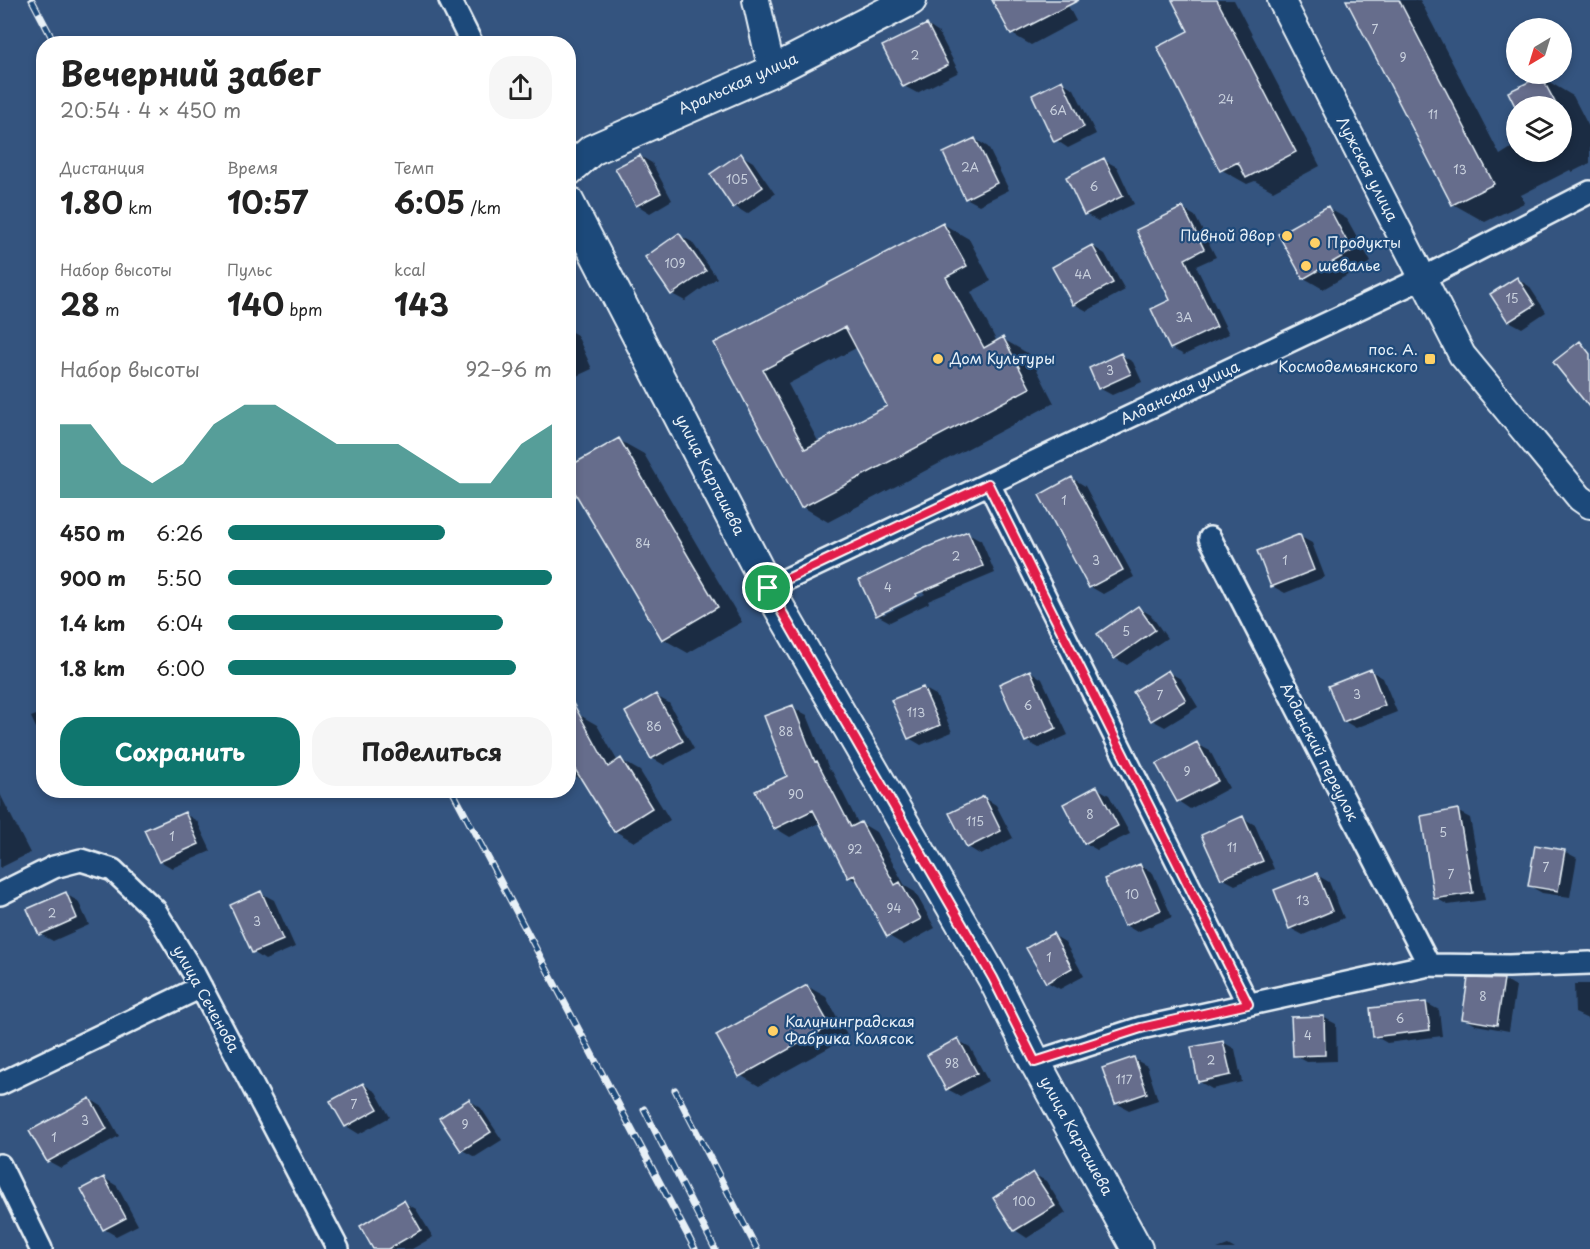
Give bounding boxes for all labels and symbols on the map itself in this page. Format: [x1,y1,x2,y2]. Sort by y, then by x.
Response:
north arrow [1506,18,1572,84]
house number: 7 [1372,20,1379,38]
street label: Аральская улица [674,46,801,119]
house number: 2 [911,46,919,64]
house number: 9 [1399,48,1407,66]
house number: 24 [1218,90,1234,108]
house number: 6А [1049,101,1067,119]
house number: 11 [1428,105,1438,123]
street label: Лужская улица [1332,112,1405,225]
house number: 2А [961,158,979,176]
house number: 13 [1453,160,1467,178]
house number: 105 [726,170,748,188]
house number: 6 [1090,177,1098,195]
place label: Пивной двор [1180,223,1275,246]
marker: Пивной двор [1280,229,1294,243]
place label: Продукты [1327,230,1401,253]
marker: Продукты [1308,236,1322,250]
place label: шевалье [1318,253,1381,276]
house number: 109 [664,254,686,272]
marker: шевалье [1299,259,1313,273]
house number: 4А [1074,265,1092,283]
house number: 15 [1505,289,1519,307]
house number: 3А [1175,308,1193,326]
place label: пос. А. Космодемьянского [1278,337,1418,377]
place label: Дом Культуры [949,346,1055,369]
marker: Дом Культуры [931,352,945,366]
marker: пос. А. Космодемьянского [1423,352,1437,366]
street label: Алданская улица [1116,354,1243,429]
house number: 3 [1106,361,1114,379]
street label: улица Карташева [671,410,752,539]
house number: 1 [1061,491,1067,509]
house number: 84 [635,534,651,552]
house number: 2 [952,547,960,565]
house number: 3 [1092,551,1100,569]
house number: 1 [1282,551,1288,569]
pin [742,562,793,613]
house number: 4 [884,578,892,596]
house number: 5 [1122,622,1130,640]
street label: Алданский переулок [1275,678,1365,825]
house number: 3 [1353,685,1361,703]
house number: 7 [1157,686,1164,704]
house number: 6 [1024,696,1032,714]
house number: 113 [907,703,925,721]
house number: 86 [646,717,662,735]
house number: 88 [779,722,793,740]
house number: 9 [1183,762,1191,780]
house number: 90 [788,785,804,803]
house number: 8 [1086,805,1094,823]
house number: 115 [966,812,984,830]
house number: 5 [1439,823,1447,841]
house number: 1 [169,827,175,845]
house number: 11 [1227,838,1237,856]
house number: 92 [847,840,863,858]
house number: 7 [1543,858,1550,876]
house number: 7 [1448,865,1455,883]
house number: 10 [1125,885,1139,903]
house number: 13 [1296,891,1310,909]
house number: 94 [887,899,902,917]
house number: 2 [48,904,56,922]
house number: 3 [253,912,261,930]
street label: улица Сеченова [168,940,247,1057]
house number: 1 [1046,948,1052,966]
house number: 8 [1479,987,1487,1005]
place label: Калининградская Фабрика Колясок [785,1009,915,1049]
house number: 6 [1396,1009,1404,1027]
marker: Калининградская Фабрика Колясок [766,1024,780,1038]
house number: 4 [1304,1026,1312,1044]
house number: 2 [1207,1051,1215,1069]
house number: 98 [945,1054,959,1072]
house number: 117 [1116,1070,1133,1088]
street label: улица Карташева [1035,1071,1120,1200]
house number: 7 [351,1095,358,1113]
house number: 3 [81,1111,89,1129]
house number: 9 [461,1115,469,1133]
house number: 1 [51,1128,57,1146]
house number: 100 [1013,1192,1036,1210]

